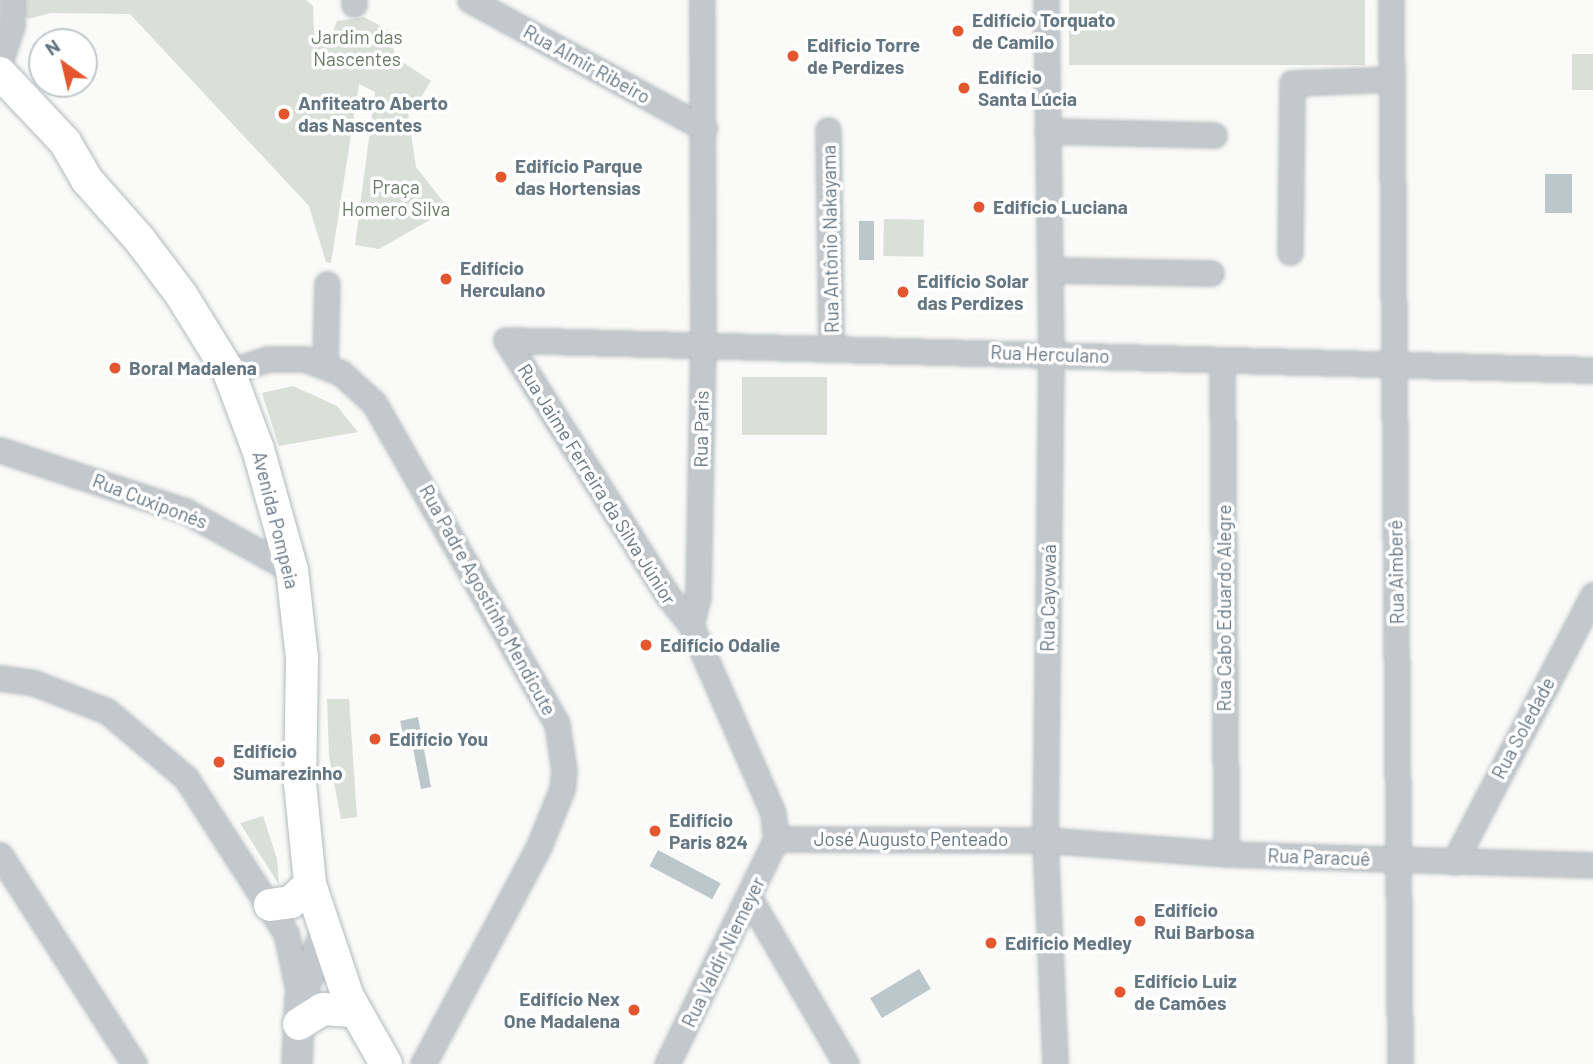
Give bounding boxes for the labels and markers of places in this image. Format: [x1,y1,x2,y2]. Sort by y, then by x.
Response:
place label: Edifício Torquato de Camilo [972,9,1116,53]
marker: Edifício Torquato de Camilo [950,23,966,39]
place label: Edificio Torre de Perdizes [807,34,920,78]
marker: Edificio Torre de Perdizes [785,48,801,64]
place label: Edifício Santa Lúcia [978,66,1077,110]
marker: Edifício Santa Lúcia [956,80,972,96]
place label: Anfiteatro Aberto das Nascentes [298,92,448,136]
marker: Anfiteatro Aberto das Nascentes [276,106,292,122]
place label: Edifício Parque das Hortensias [515,155,643,199]
marker: Edifício Parque das Hortensias [493,169,509,185]
place label: Edifício Luciana [993,196,1128,218]
marker: Edifício Luciana [971,199,987,215]
place label: Edifício Herculano [460,257,545,301]
place label: Edifício Solar das Perdizes [917,270,1029,314]
marker: Edifício Herculano [438,271,454,287]
marker: Edifício Solar das Perdizes [895,284,911,300]
place label: Boral Madalena [129,357,257,379]
marker: Boral Madalena [107,360,123,376]
place label: Edifício Odalie [660,634,780,656]
marker: Edifício Odalie [638,637,654,653]
place label: Edifício You [389,728,488,750]
marker: Edifício You [367,731,383,747]
place label: Edifício Sumarezinho [233,740,343,784]
marker: Edifício Sumarezinho [211,754,227,770]
place label: Edifício Paris 824 [669,809,748,853]
marker: Edifício Paris 824 [647,823,663,839]
place label: Edifício Rui Barbosa [1154,899,1255,943]
marker: Edifício Rui Barbosa [1132,913,1148,929]
place label: Edifício Medley [1005,932,1132,954]
marker: Edifício Medley [983,935,999,951]
place label: Edifício Luiz de Camões [1134,970,1237,1014]
marker: Edifício Luiz de Camões [1112,984,1128,1000]
place label: Edifício Nex One Madalena [504,988,620,1032]
marker: Edifício Nex One Madalena [626,1002,642,1018]

